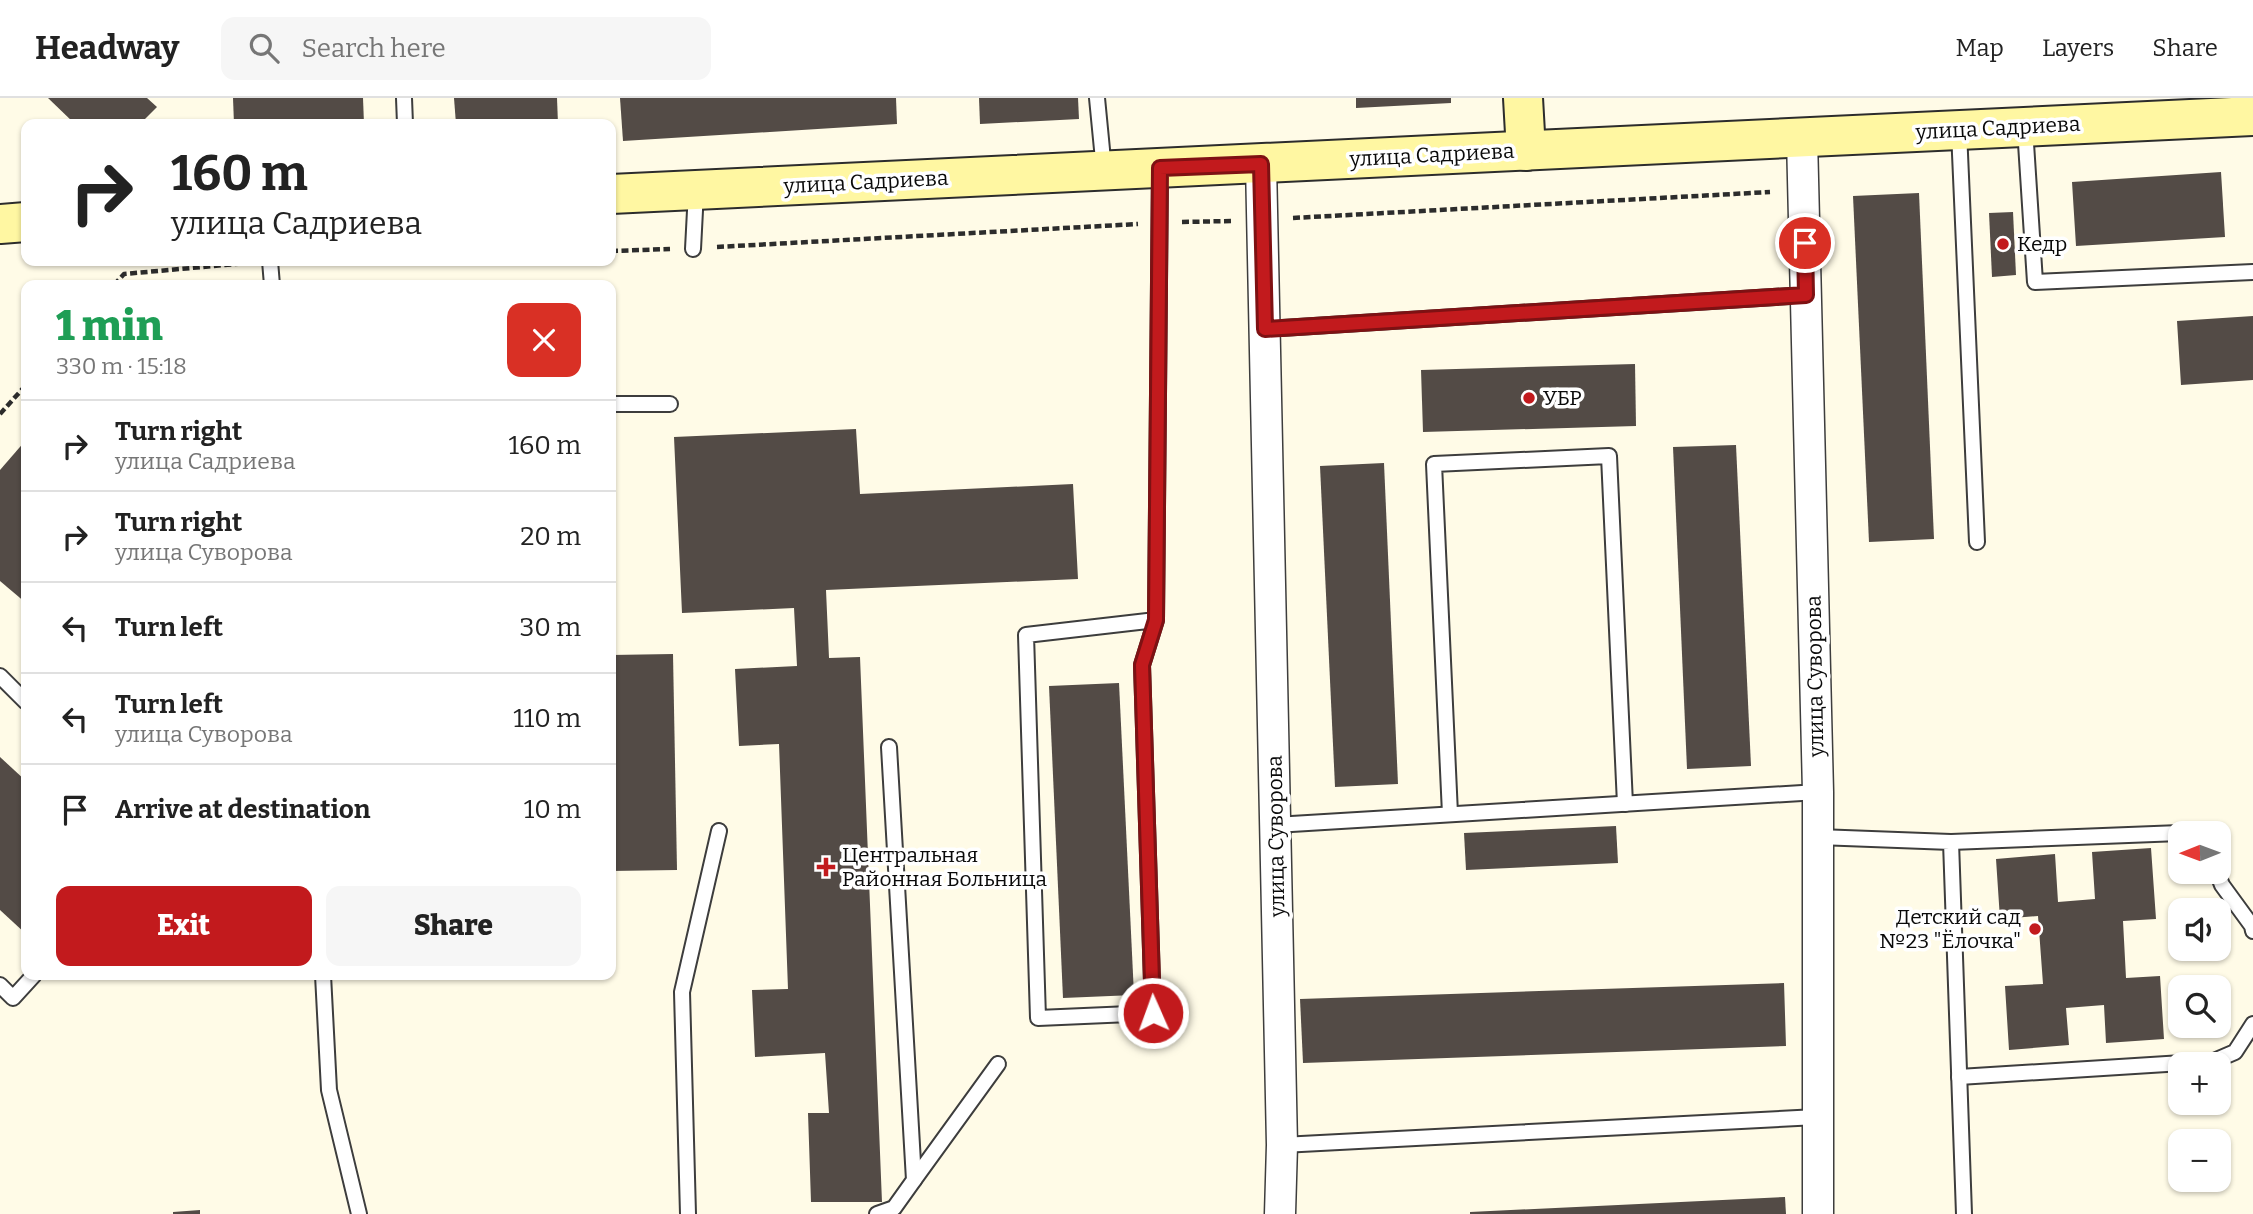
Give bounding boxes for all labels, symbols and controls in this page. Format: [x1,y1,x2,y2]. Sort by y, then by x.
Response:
search box [221,17,711,80]
text: Headway [35,28,179,68]
icon: search [245,29,283,67]
text: Search here [301,33,446,64]
text: Map [1956,34,2004,62]
text: Layers [2042,34,2114,62]
text: Share [2152,34,2218,62]
street label: улица Садриева [1914,111,2081,145]
street label: улица Садриева [1348,138,1515,172]
text: 160 m [171,144,308,203]
icon: right [56,147,147,238]
street label: улица Садриева [782,165,949,199]
text: улица Садриева [171,204,422,242]
pin [1775,213,1835,273]
icon: arrive [1786,224,1824,262]
place label: Кедр [2017,231,2067,257]
marker: Кедр [1995,236,2011,252]
text: 1 min [56,301,163,351]
button: close [507,303,581,377]
text: 330 m · 15:18 [56,352,187,380]
place label: УБР [1543,385,1582,411]
marker: УБР [1521,390,1537,406]
text: Turn right [115,416,242,447]
icon: right [56,427,94,465]
text: 160 m [509,430,581,461]
text: улица Садриева [115,447,295,475]
text: Turn right [115,507,242,538]
icon: right [56,518,94,556]
text: 20 m [520,521,581,552]
text: улица Суворова [115,538,292,566]
street label: улица Суворова [1801,594,1829,758]
icon: left [56,609,94,647]
text: Turn left [115,612,223,643]
text: 30 m [520,612,581,643]
text: Turn left [115,689,223,720]
icon: left [56,700,94,738]
text: 110 m [513,703,581,734]
text: улица Суворова [115,720,292,748]
street label: улица Суворова [1262,754,1290,918]
icon: arrive [56,791,94,829]
text: Arrive at destination [115,794,370,825]
text: 10 m [524,794,581,825]
north arrow [2168,821,2231,884]
map controls [2168,821,2231,1192]
place label: Центральная Районная Больница [842,842,1048,892]
marker: Центральная Районная Больница [816,857,836,877]
button: Exit [56,886,312,966]
button: Share [326,886,581,966]
button: sound [2168,898,2231,961]
place label: Детский сад №23 "Ёлочка" [1879,904,2021,954]
marker: Детский сад №23 "Ёлочка" [2027,921,2043,937]
button: search [2168,975,2231,1038]
position arrow [1116,976,1190,1050]
button: + [2168,1052,2231,1115]
button: − [2168,1129,2231,1192]

